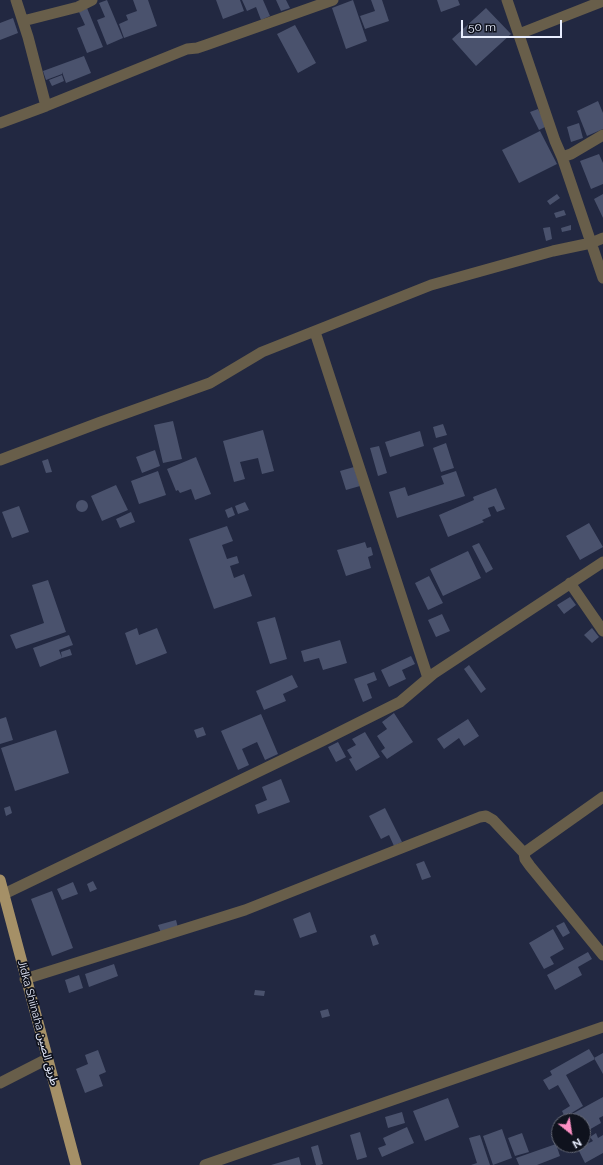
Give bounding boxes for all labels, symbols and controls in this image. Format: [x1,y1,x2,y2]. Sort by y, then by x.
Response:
scale bar [463,12,564,38]
text: 50 m [468,20,496,34]
street label: Jidka Shiinaha طريق الصين [15,959,61,1087]
north arrow [551,1113,591,1153]
text: N [570,1135,584,1151]

